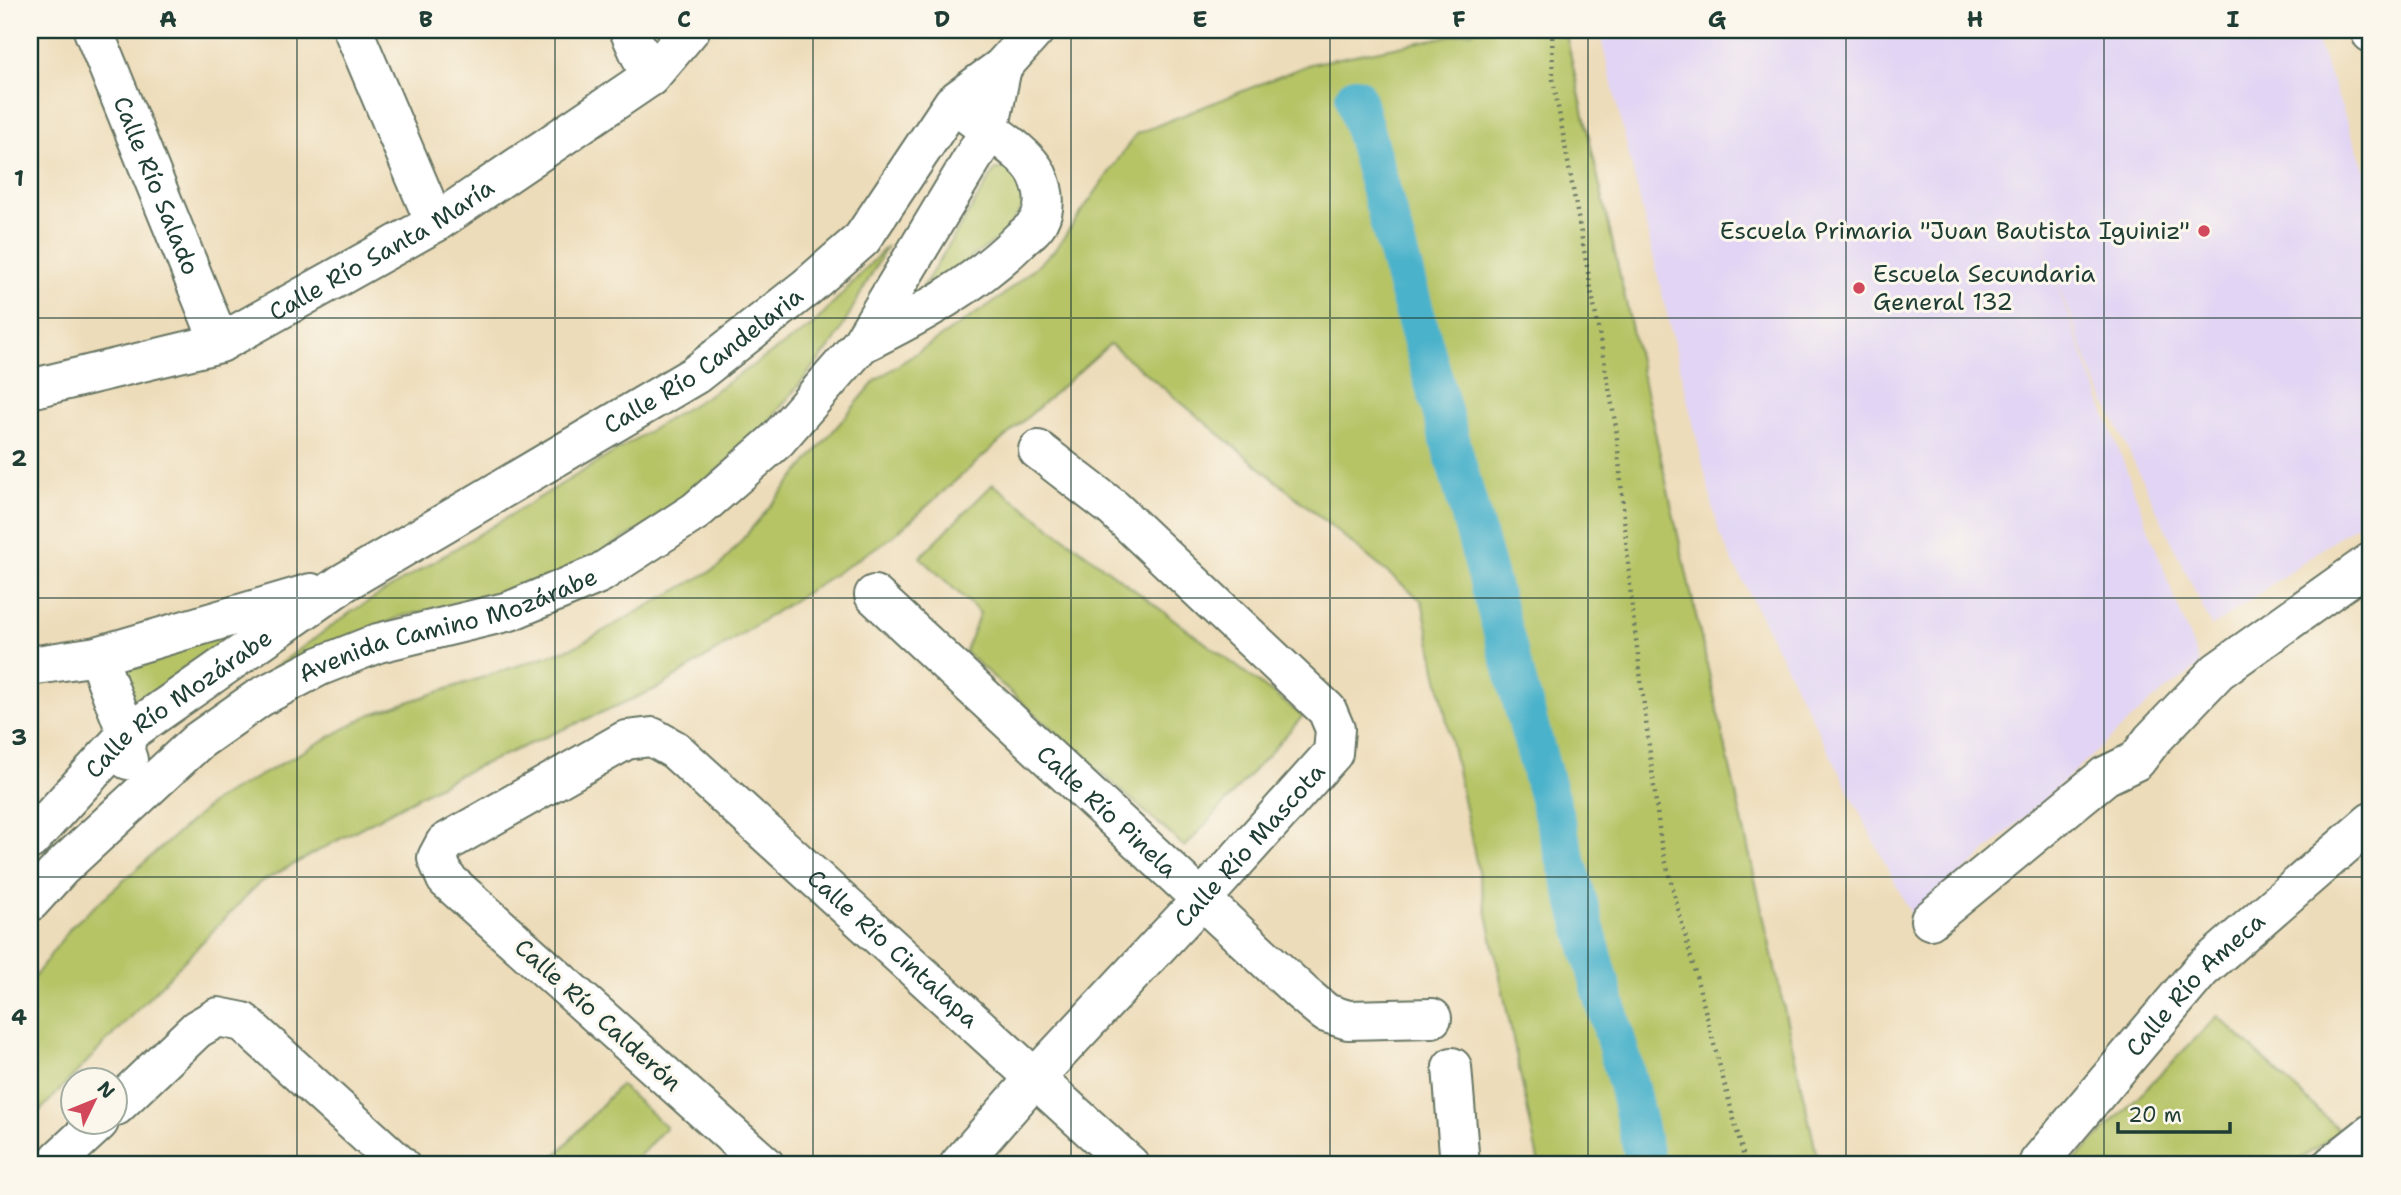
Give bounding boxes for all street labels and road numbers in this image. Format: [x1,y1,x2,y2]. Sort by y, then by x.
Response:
street label: Calle Río Salado [106,92,207,280]
street label: Calle Río Santa María [263,171,500,328]
street label: Calle Río Candelaria [598,280,810,441]
street label: Avenida Camino Mozárabe [293,560,602,690]
street label: Calle Río Mozárabe [78,621,278,785]
street label: Calle Río Pinela [1030,738,1184,885]
street label: Calle Río Mascota [1167,756,1332,935]
street label: Calle Río Cintalapa [800,862,986,1035]
street label: Calle Río Ameca [2119,905,2272,1063]
street label: Calle Río Calderón [508,931,688,1099]

